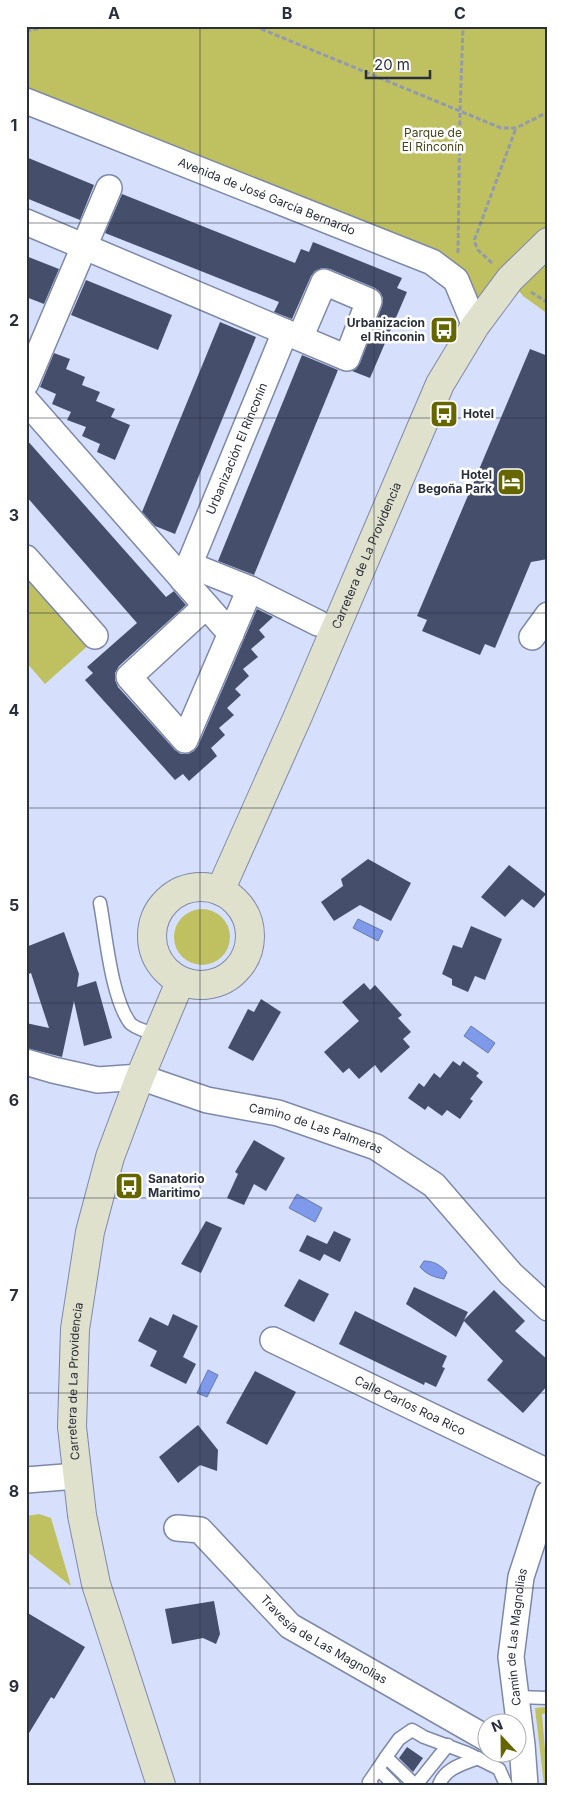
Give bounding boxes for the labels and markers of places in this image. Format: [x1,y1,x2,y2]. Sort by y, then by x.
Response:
place label: Urbanizacion el Rinconin [347,315,425,344]
bus stop icon: Urbanizacion el Rinconin [429,315,459,345]
bus stop icon: Hotel [429,399,459,429]
place label: Hotel [463,406,494,421]
place label: Hotel Begoña Park [418,467,492,496]
hotel icon: Hotel Begoña Park [496,467,526,497]
bus stop icon: Sanatorio Maritimo [114,1171,144,1201]
place label: Sanatorio Maritimo [148,1171,204,1200]

